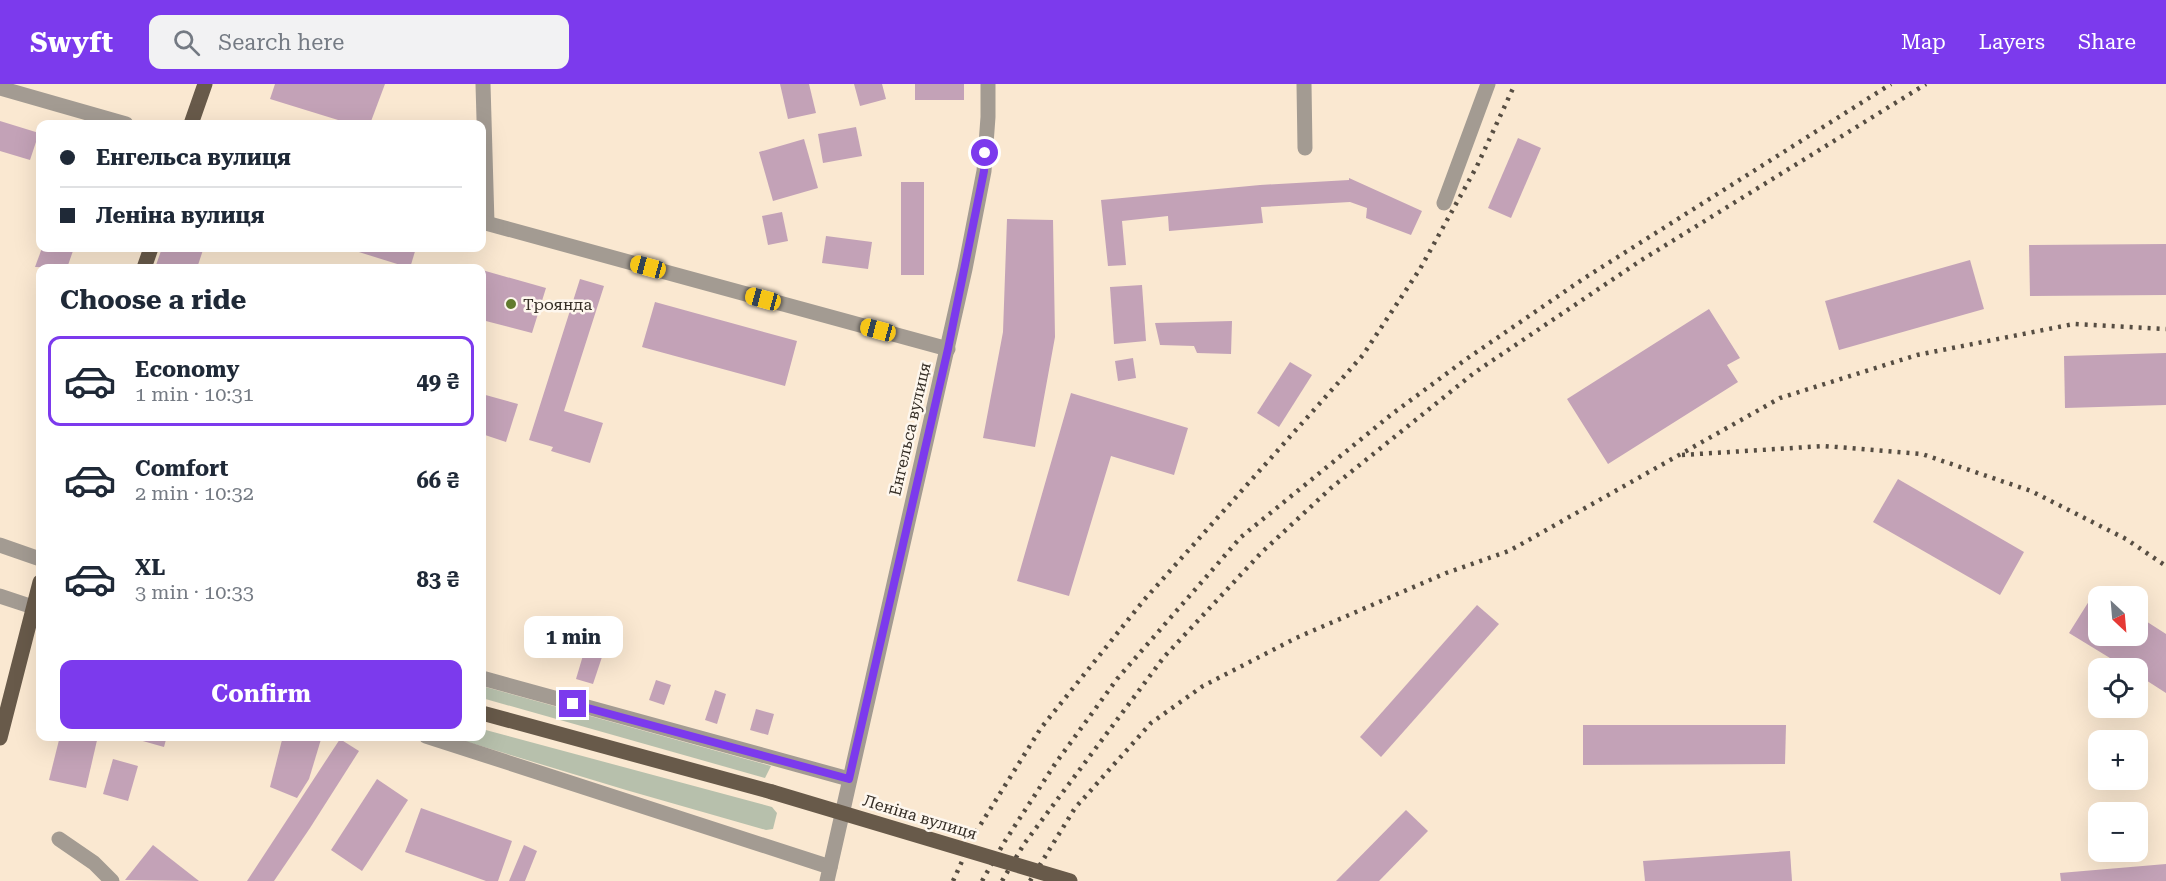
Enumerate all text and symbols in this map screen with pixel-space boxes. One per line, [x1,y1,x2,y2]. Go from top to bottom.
search box [149,15,569,69]
text: Swyft [30,26,113,59]
icon: search [170,26,203,59]
text: Search here [218,30,344,55]
text: Map [1901,30,1946,54]
text: Layers [1979,30,2045,54]
text: Share [2078,30,2136,54]
route start [971,139,998,166]
text: Енгельса вулиця [96,145,291,170]
text: Леніна вулиця [96,203,265,228]
car [628,254,668,280]
text: Choose a ride [60,284,246,316]
car [743,286,783,312]
place label: Троянда [523,295,592,314]
marker: Троянда [504,297,518,311]
car [858,317,898,343]
icon: car [63,354,117,408]
text: Economy [135,357,239,382]
street label: Енгельса вулиця [885,360,935,498]
text: 49 ₴ [416,369,459,394]
text: 1 min · 10:31 [135,382,254,406]
icon: car [63,453,117,507]
text: Comfort [135,456,228,481]
text: 66 ₴ [416,468,459,493]
text: 2 min · 10:32 [135,481,254,505]
icon: car [63,552,117,606]
text: XL [135,555,165,580]
text: 83 ₴ [416,567,459,592]
text: 3 min · 10:33 [135,580,254,604]
north arrow [2088,586,2148,646]
map controls [2088,586,2148,862]
callout: 1 min [524,617,622,659]
text: 1 min [546,625,601,649]
button: locate [2088,658,2148,718]
button: Confirm [60,660,462,729]
route end [559,690,586,717]
button: + [2088,730,2148,790]
street label: Леніна вулиця [861,791,979,843]
button: − [2088,802,2148,862]

